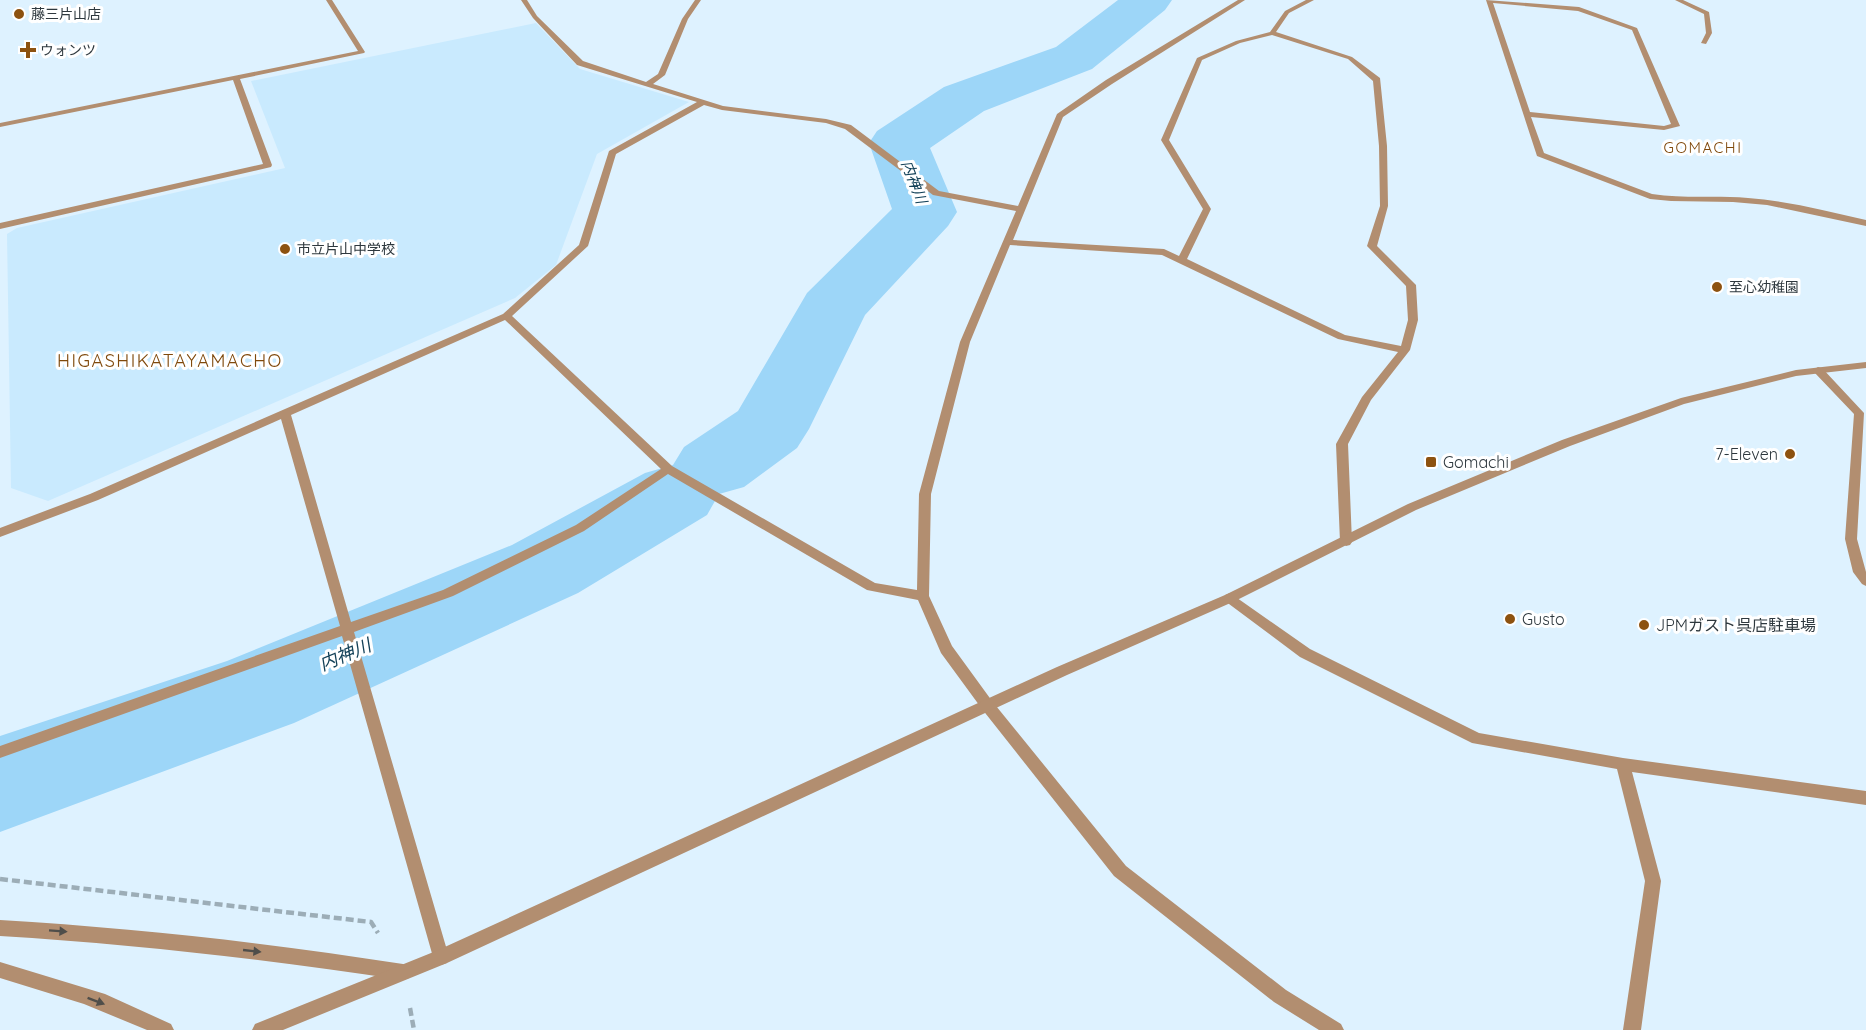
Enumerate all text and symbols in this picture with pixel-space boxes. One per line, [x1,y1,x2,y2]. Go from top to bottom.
place label: 藤三片山店 [31,5,101,23]
marker: 藤三片山店 [12,7,26,21]
place label: ウォンツ [40,41,96,59]
marker: ウォンツ [21,43,35,57]
district label: GOMACHI [1664,138,1742,157]
water label: 内神川 [898,157,932,208]
place label: 市立片山中学校 [297,240,395,258]
marker: 市立片山中学校 [278,242,292,256]
place label: 至心幼稚園 [1729,278,1799,296]
marker: 至心幼稚園 [1710,280,1724,294]
district label: HIGASHIKATAYAMACHO [57,349,283,372]
place label: 7-Eleven [1715,444,1778,464]
marker: 7-Eleven [1783,447,1797,461]
place label: Gomachi [1443,452,1509,472]
marker: Gomachi [1424,455,1438,469]
place label: Gusto [1522,609,1565,629]
marker: Gusto [1503,612,1517,626]
place label: JPMガスト呉店駐車場 [1656,615,1816,635]
marker: JPMガスト呉店駐車場 [1637,618,1651,632]
water label: 内神川 [315,633,376,676]
one-way arrow [49,926,68,935]
one-way arrow [243,946,262,956]
one-way arrow [87,996,105,1006]

